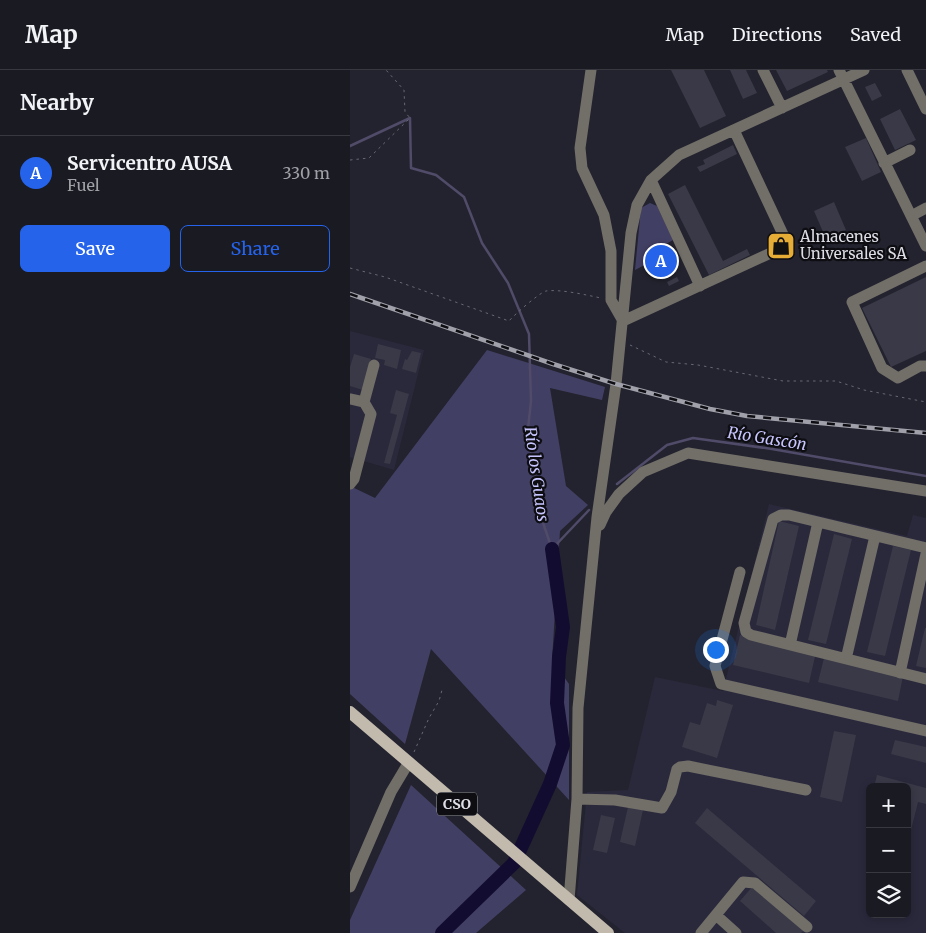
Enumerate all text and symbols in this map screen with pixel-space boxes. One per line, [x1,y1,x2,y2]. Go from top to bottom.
text: Map [25,19,78,50]
text: Map [666,23,704,46]
text: Directions [732,23,822,46]
text: Saved [850,23,901,46]
text: Nearby [20,89,94,116]
text: Servicentro AUSA [67,151,232,175]
text: A [30,163,42,183]
text: 330 m [283,163,330,183]
text: Fuel [67,175,100,195]
button: Save [20,225,170,272]
button: Share [180,225,330,272]
place label: Almacenes Universales SA [799,227,907,263]
shop icon: Almacenes Universales SA [766,231,796,261]
pin: A [645,242,677,280]
water label: Río Gascón [726,422,808,454]
water label: Río los Guaos [520,425,554,523]
your location [703,637,729,663]
map controls [866,783,911,918]
button: + [866,783,911,828]
road number: CSO [437,792,477,816]
button: − [866,828,911,873]
button: layers [866,873,911,918]

